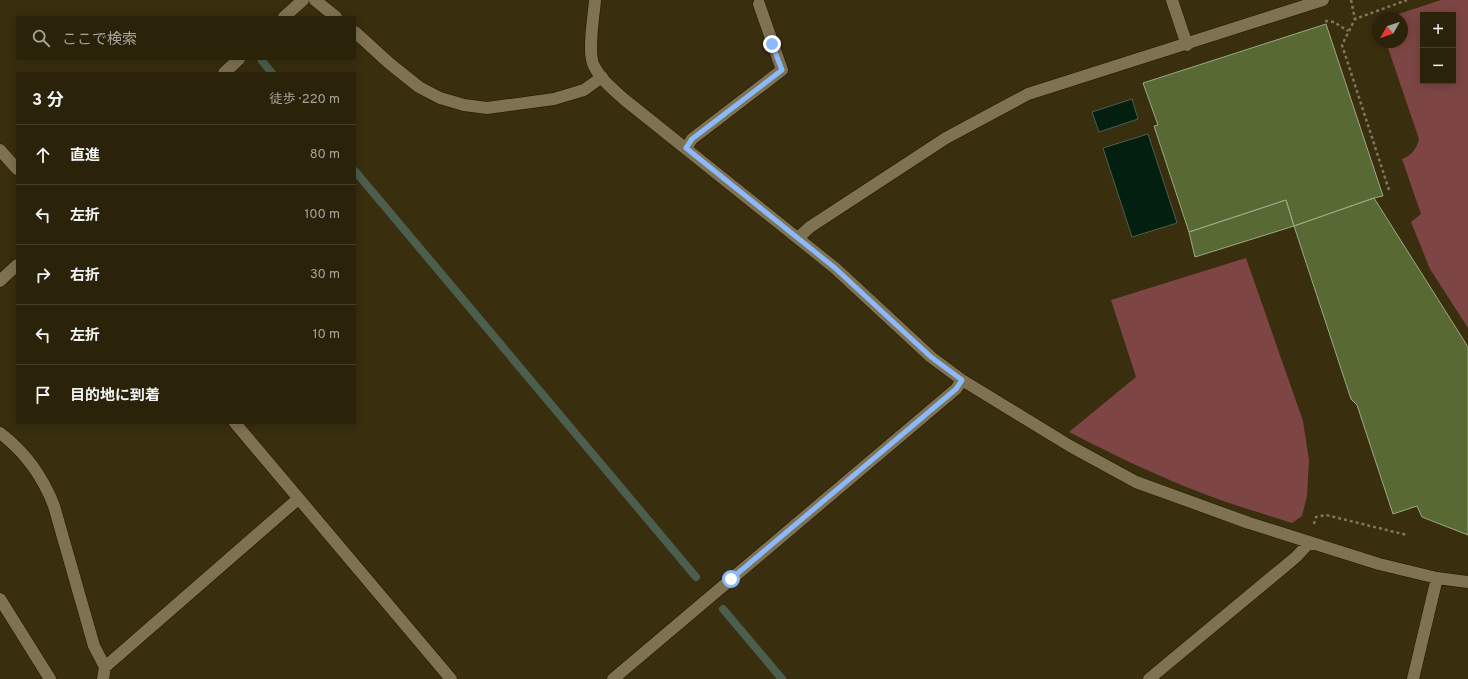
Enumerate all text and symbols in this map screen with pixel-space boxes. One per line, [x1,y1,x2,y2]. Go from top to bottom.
north arrow [1372,12,1408,48]
map controls [1420,12,1456,84]
button: + [1420,12,1456,48]
search box [16,16,356,60]
icon: search [30,27,52,49]
text: ここで検索 [62,31,137,50]
route end [763,35,781,53]
button: − [1420,48,1456,84]
text: 3 分 [32,90,63,112]
text: 徒歩 · 220 m [270,92,340,108]
icon: ahead [32,144,54,166]
text: 直進 [70,147,100,166]
text: 80 m [310,147,340,163]
icon: left [32,204,54,226]
text: 左折 [70,207,100,226]
text: 100 m [304,207,340,223]
icon: right [32,264,54,286]
text: 右折 [70,267,100,286]
text: 30 m [310,267,340,283]
icon: left [32,324,54,346]
text: 左折 [70,327,100,346]
text: 10 m [313,327,340,343]
icon: arrive [32,384,54,406]
text: 目的地に到着 [70,387,160,406]
route start [722,570,740,588]

